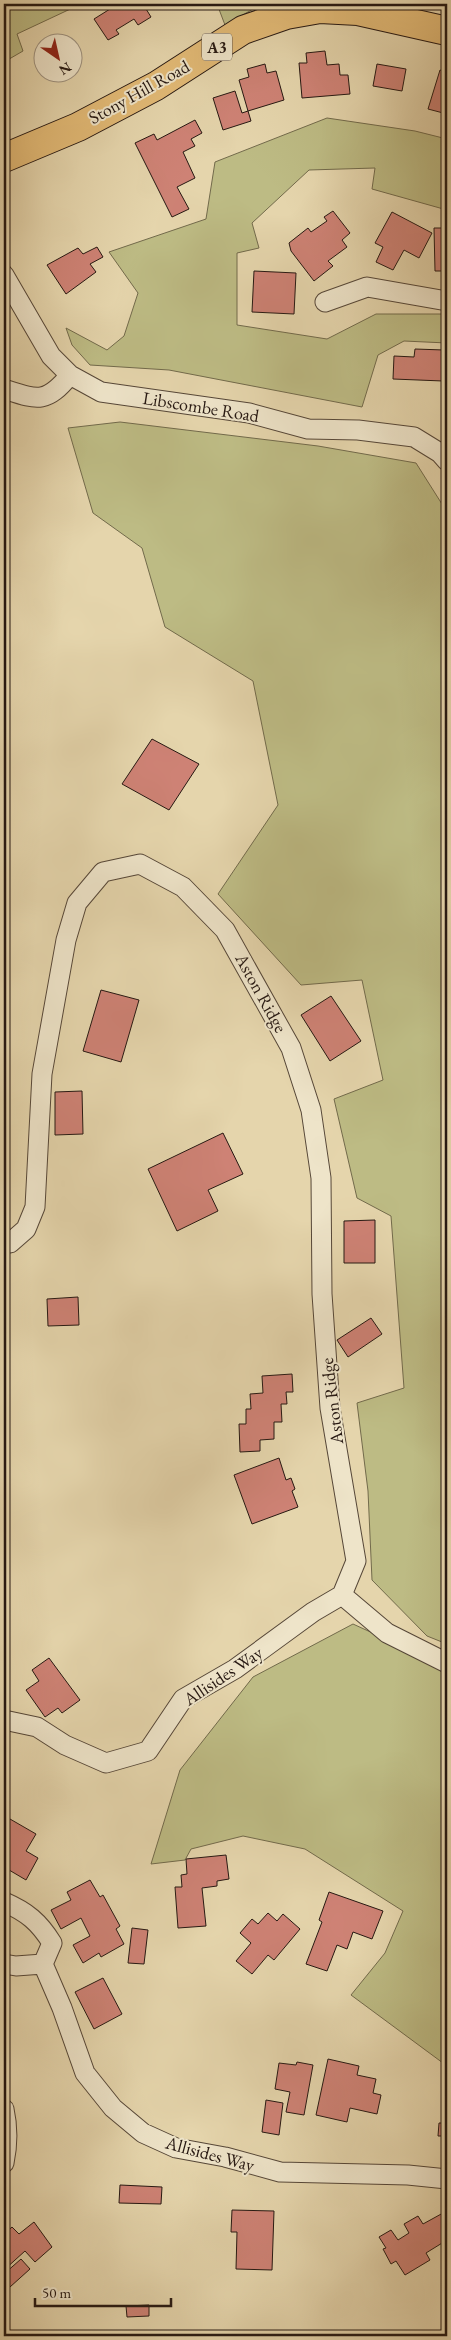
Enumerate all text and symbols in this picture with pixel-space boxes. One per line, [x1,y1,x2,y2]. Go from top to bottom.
north arrow [32,32,82,82]
road number: A3 [202,34,232,61]
street label: Stony Hill Road [84,54,194,129]
text: N [55,58,75,80]
street label: Libscombe Road [141,386,262,427]
street label: Aston Ridge [230,948,293,1036]
street label: Aston Ridge [315,1356,348,1447]
street label: Allisides Way [178,1641,267,1711]
street label: Allisides Way [162,2130,257,2176]
scale bar [35,2275,171,2307]
text: 50 m [42,2283,71,2302]

